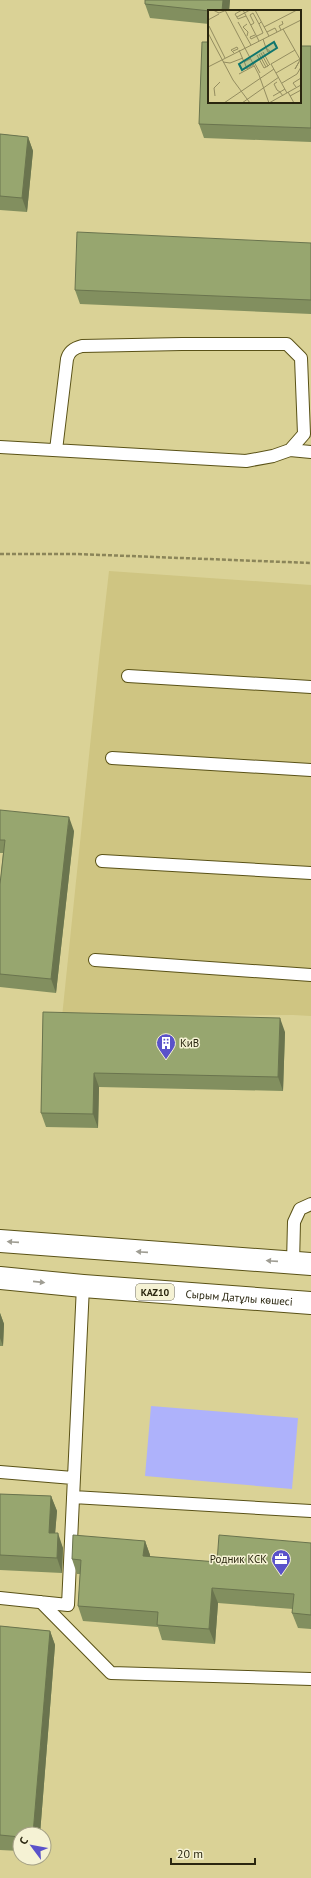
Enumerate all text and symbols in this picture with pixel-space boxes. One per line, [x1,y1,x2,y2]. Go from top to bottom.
inset map [208,10,301,103]
building icon: КиВ [155,1032,177,1060]
place label: КиВ [180,1036,199,1050]
one-way arrow [7,1239,19,1246]
one-way arrow [136,1248,148,1255]
one-way arrow [266,1258,278,1265]
one-way arrow [33,1278,45,1285]
road number: KAZ10 [136,1284,174,1300]
street label: Сырым Датұлы көшесі [185,1287,293,1309]
office icon: Родник КСК [270,1548,292,1576]
place label: Родник КСК [210,1552,267,1566]
north arrow [12,1826,52,1866]
text: С [16,1834,31,1847]
scale bar [171,1840,255,1866]
text: 20 m [177,1846,203,1861]

